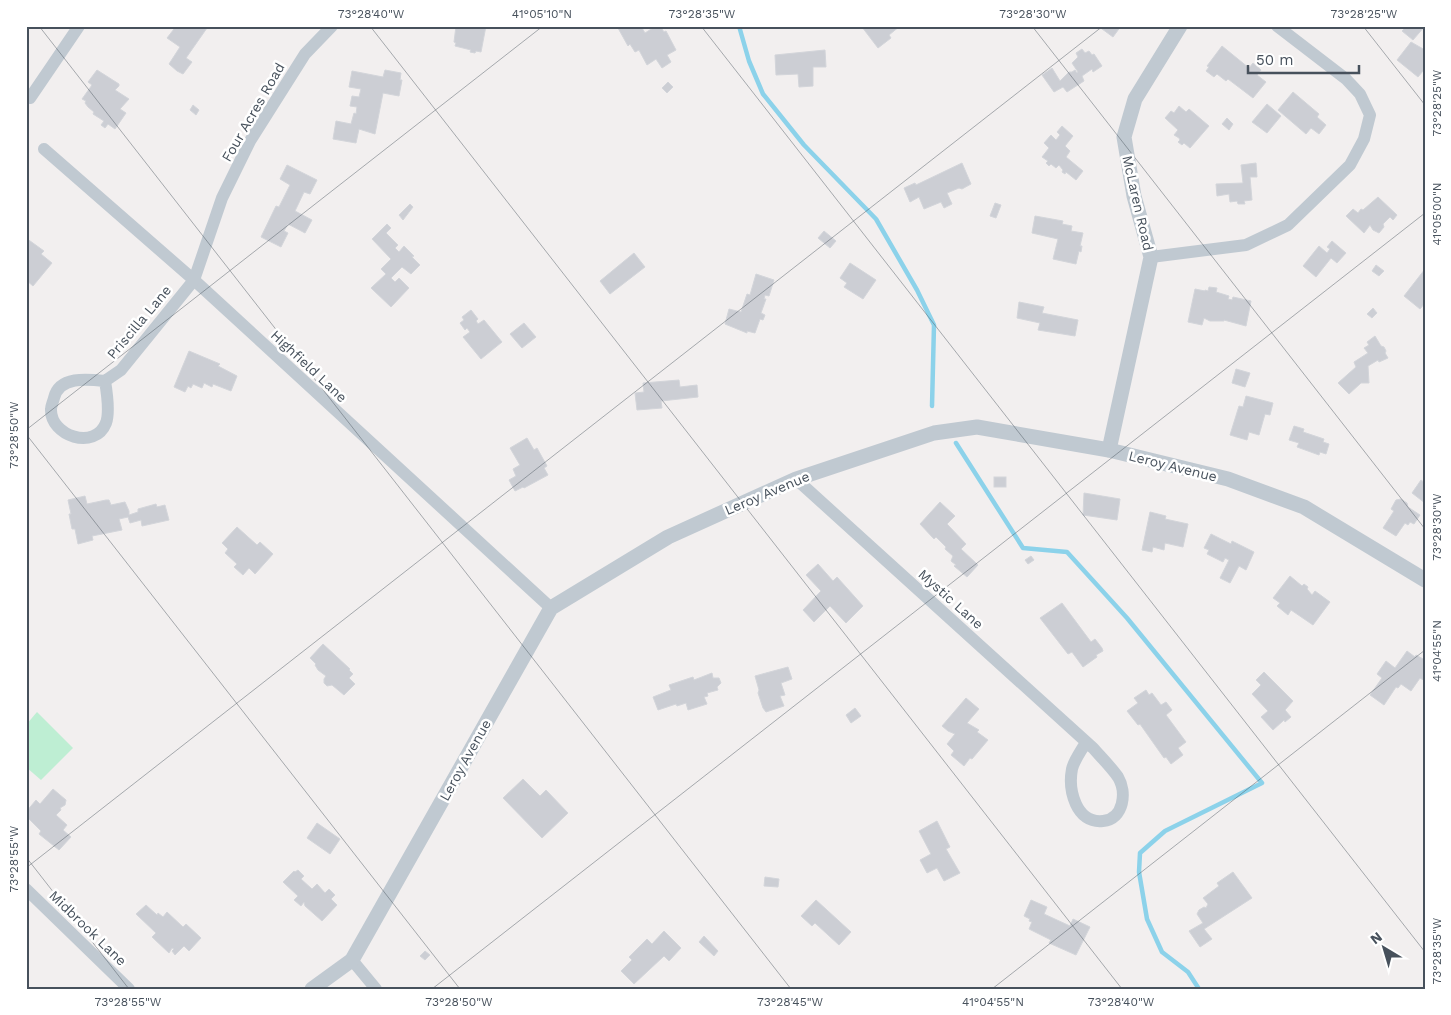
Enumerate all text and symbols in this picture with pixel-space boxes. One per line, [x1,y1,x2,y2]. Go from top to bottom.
text: 73°28'40"W [338,7,405,21]
text: 41°05'10"N [512,7,572,21]
text: 73°28'35"W [669,7,736,21]
text: 73°28'30"W [999,7,1067,21]
text: 73°28'25"W [1331,7,1398,21]
scale bar [1248,42,1360,74]
text: 50 m [1256,51,1293,69]
street label: Four Acres Road [218,60,288,164]
text: 73°28'25"W [1430,69,1444,136]
street label: McLaren Road [1119,154,1157,252]
text: 41°05'00"N [1430,182,1444,246]
street label: Priscilla Lane [104,282,174,362]
street label: Highfield Lane [268,327,350,405]
text: 73°28'50"W [7,401,21,469]
street label: Leroy Avenue [1127,447,1219,485]
street label: Leroy Avenue [722,468,812,518]
text: 73°28'30"W [1430,493,1444,561]
street label: Mystic Lane [915,566,987,632]
text: 41°04'55"N [1430,620,1444,682]
street label: Leroy Avenue [436,717,494,803]
text: 73°28'55"W [7,825,21,892]
street label: Midbrook Lane [46,887,130,969]
text: 73°28'35"W [1430,917,1444,984]
north arrow [1358,922,1408,972]
text: N [1367,928,1385,947]
text: 73°28'55"W [95,995,162,1009]
text: 73°28'50"W [425,995,493,1009]
text: 73°28'45"W [757,995,823,1009]
text: 41°04'55"N [962,995,1024,1009]
text: 73°28'40"W [1088,995,1155,1009]

